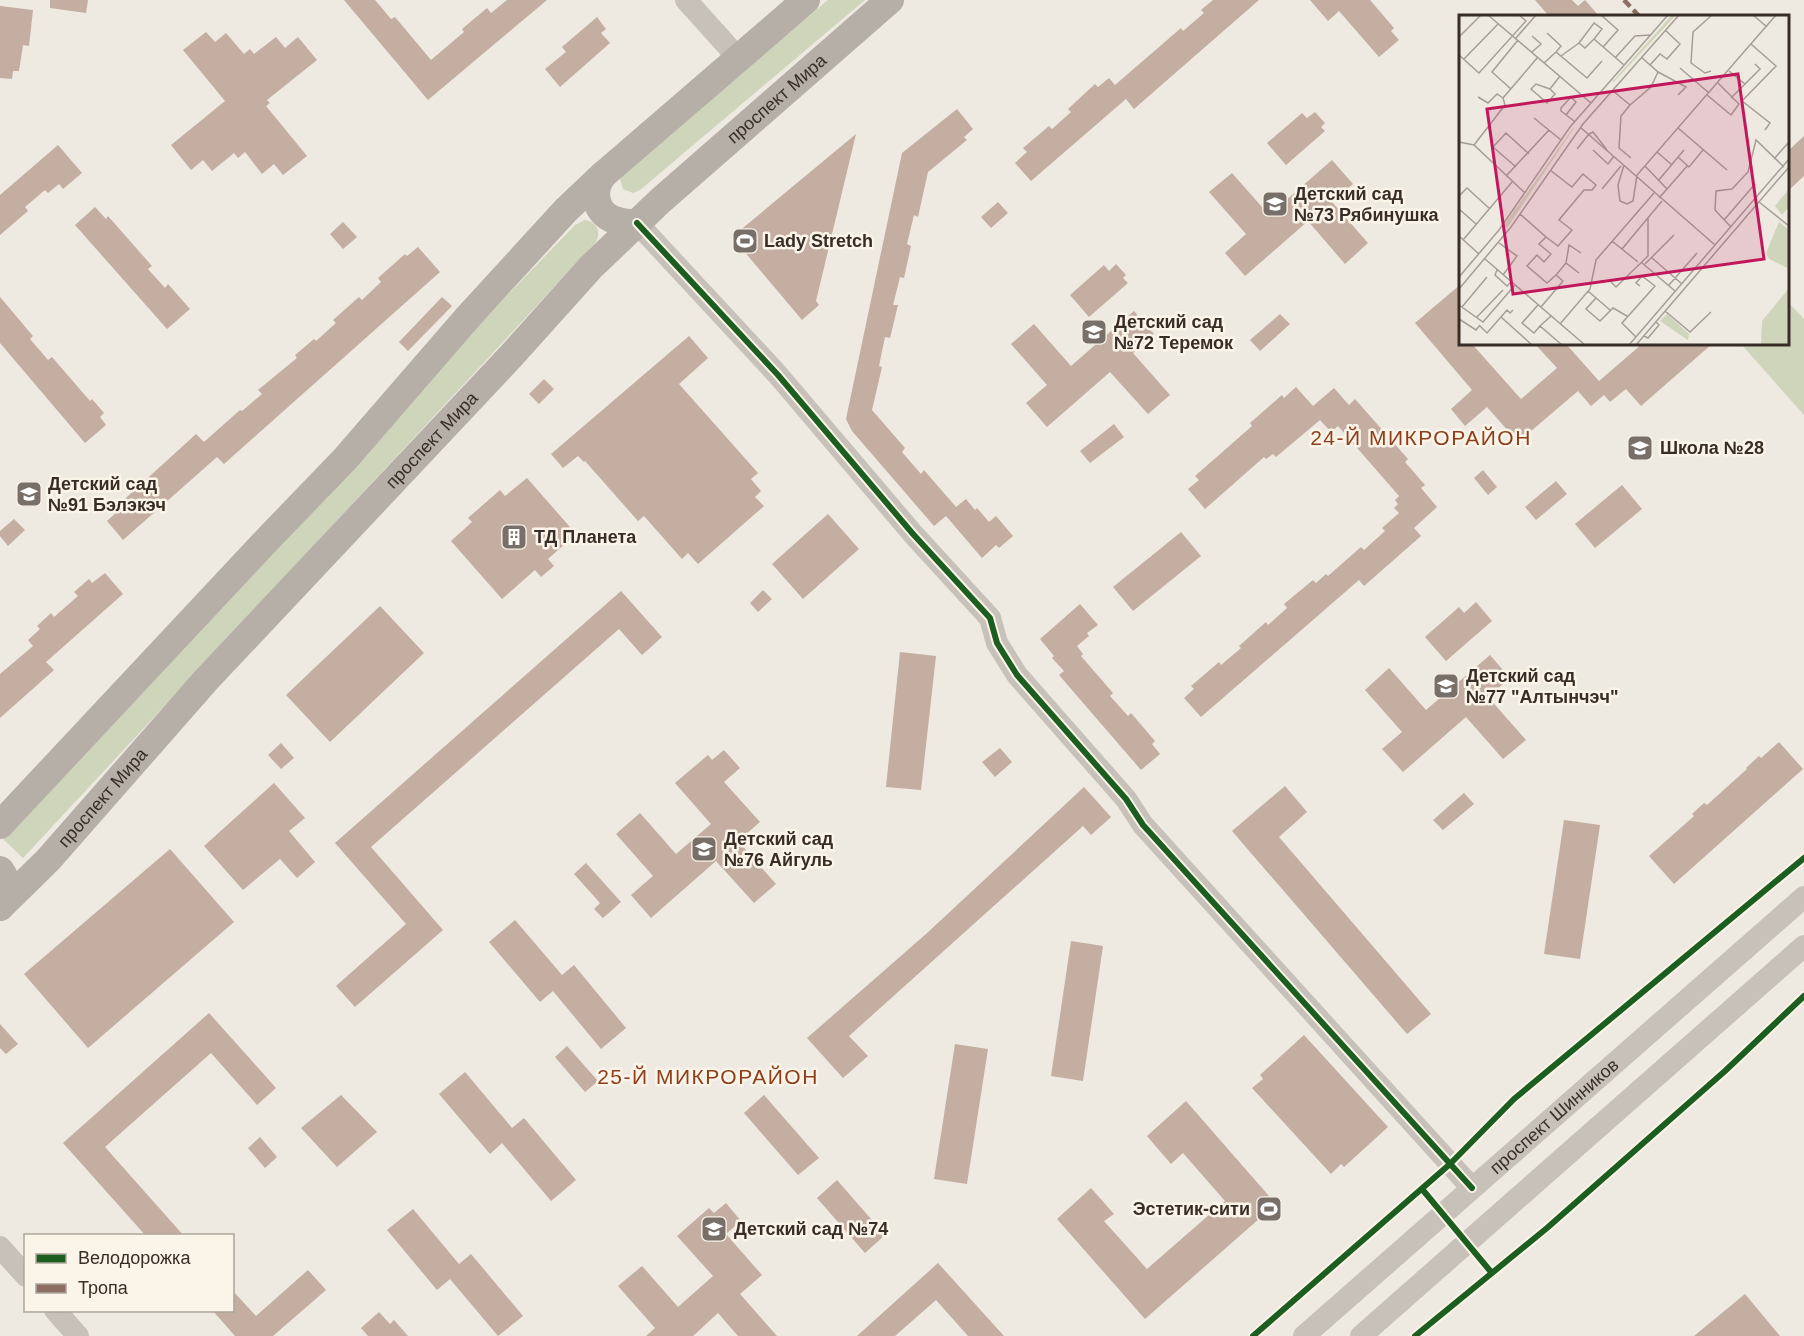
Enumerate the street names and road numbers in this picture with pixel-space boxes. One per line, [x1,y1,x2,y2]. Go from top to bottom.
street label: проспект Мира [723,50,831,148]
street label: проспект Мира [382,387,483,493]
street label: проспект Мира [54,743,152,851]
street label: проспект Шинников [1486,1055,1622,1178]

